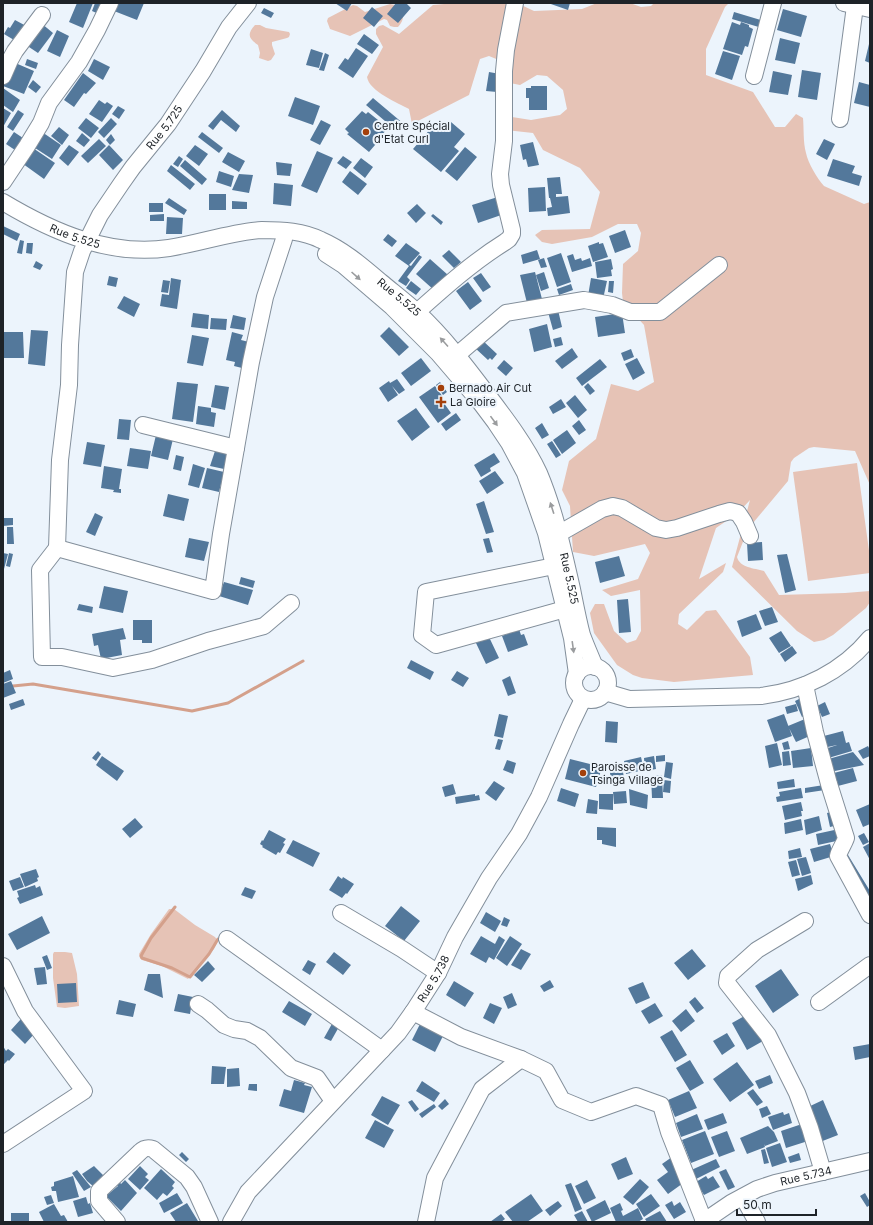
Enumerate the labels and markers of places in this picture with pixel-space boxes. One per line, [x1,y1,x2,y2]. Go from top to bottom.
place label: Centre Spécial d'Etat Curl [374,119,450,146]
marker: Centre Spécial d'Etat Curl [361,127,371,137]
place label: Bernado Air Cut [449,381,532,395]
marker: Bernado Air Cut [436,383,446,393]
place label: La Gloire [450,395,496,409]
marker: La Gloire [435,396,447,408]
place label: Paroisse de Tsinga Village [591,760,663,787]
marker: Paroisse de Tsinga Village [578,768,588,778]

